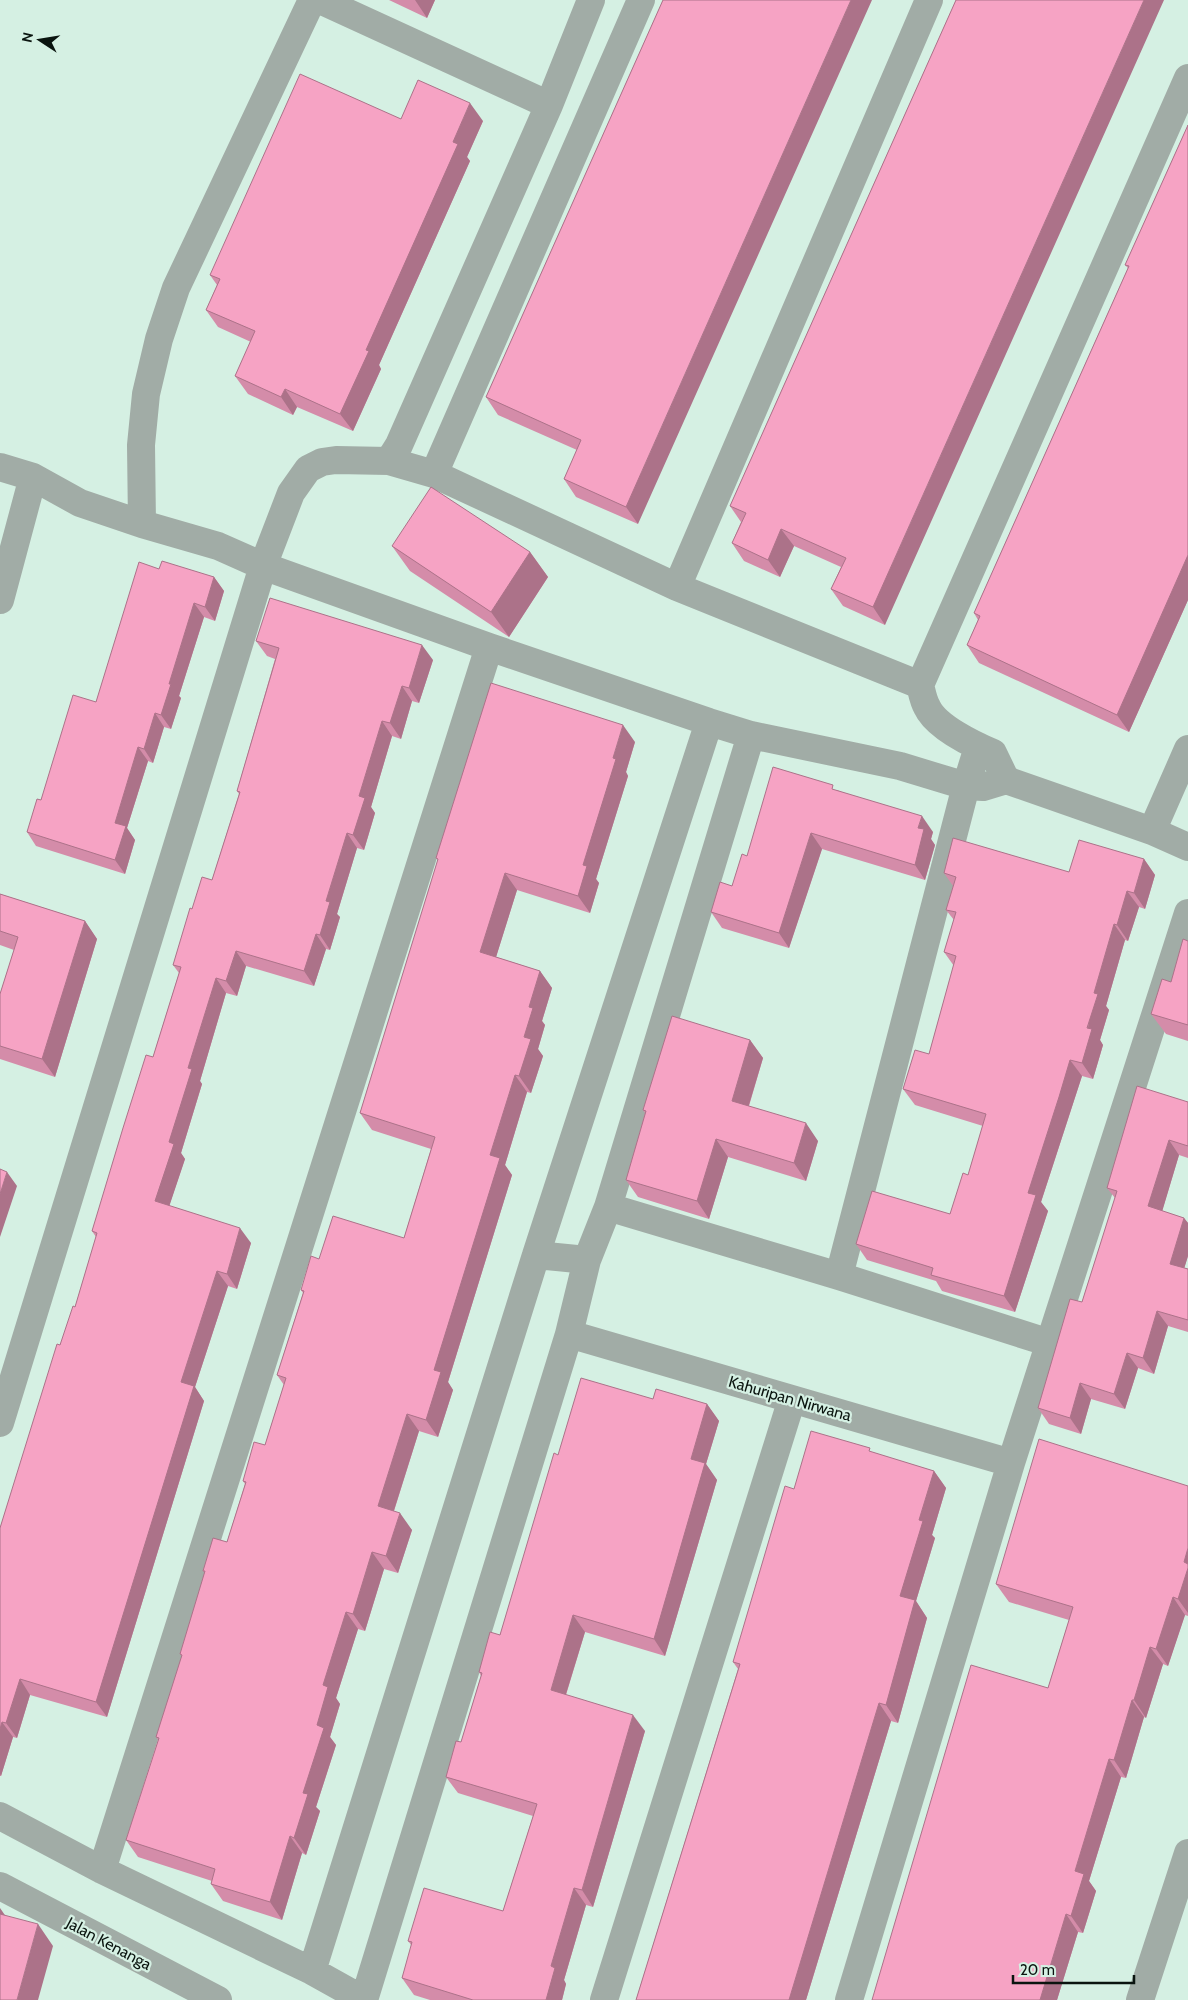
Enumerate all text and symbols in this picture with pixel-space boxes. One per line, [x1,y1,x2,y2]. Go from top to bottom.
north arrow [15,15,65,65]
text: N [17,31,37,44]
street label: Kahuripan Nirwana [726,1372,854,1425]
street label: Jalan Kenanga [62,1913,155,1974]
scale bar [1013,1952,1134,1984]
text: 20 m [1020,1961,1055,1979]

